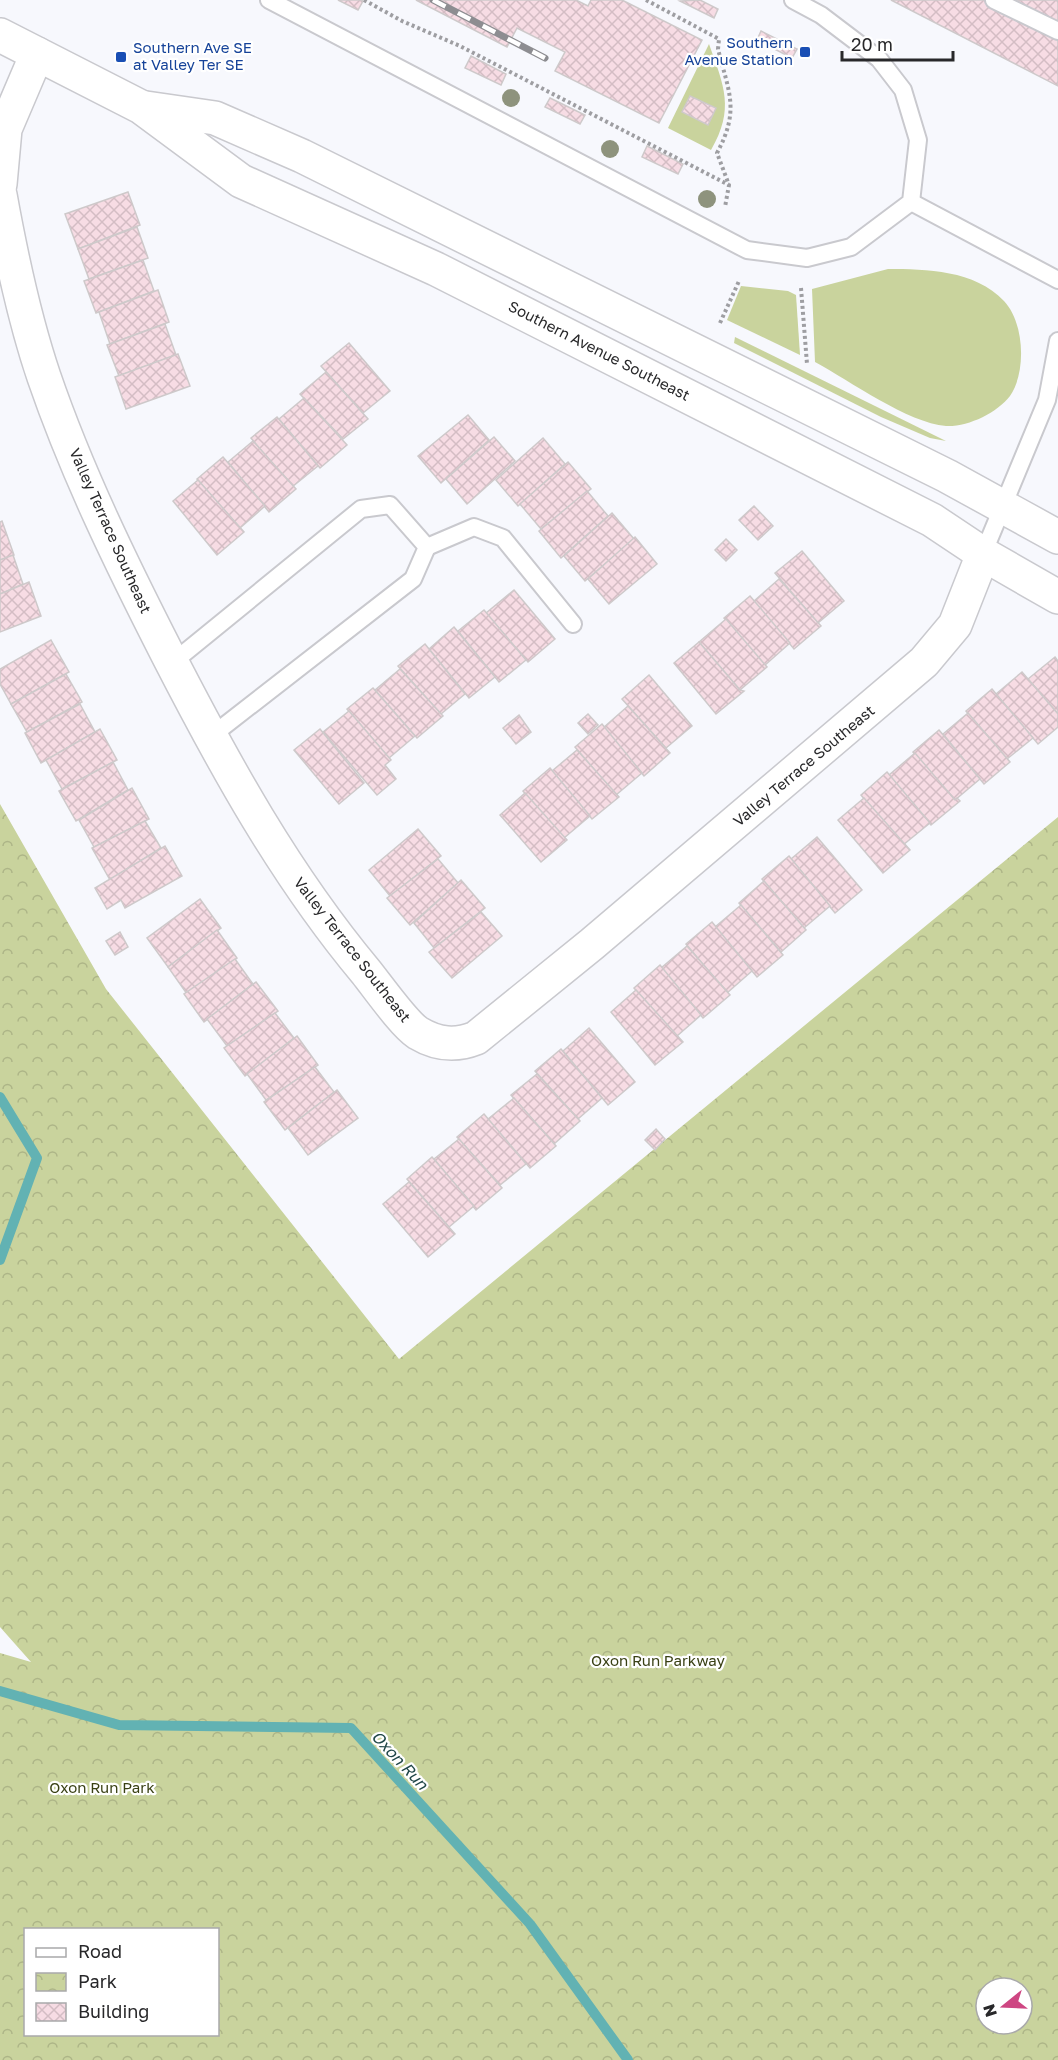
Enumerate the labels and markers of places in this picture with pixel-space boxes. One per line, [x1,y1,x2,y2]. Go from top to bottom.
place label: Southern Avenue Station [684,33,793,68]
place label: Southern Ave SE at Valley Ter SE [133,38,252,73]
marker: Southern Avenue Station [798,45,812,59]
marker: Southern Ave SE at Valley Ter SE [114,50,128,64]

